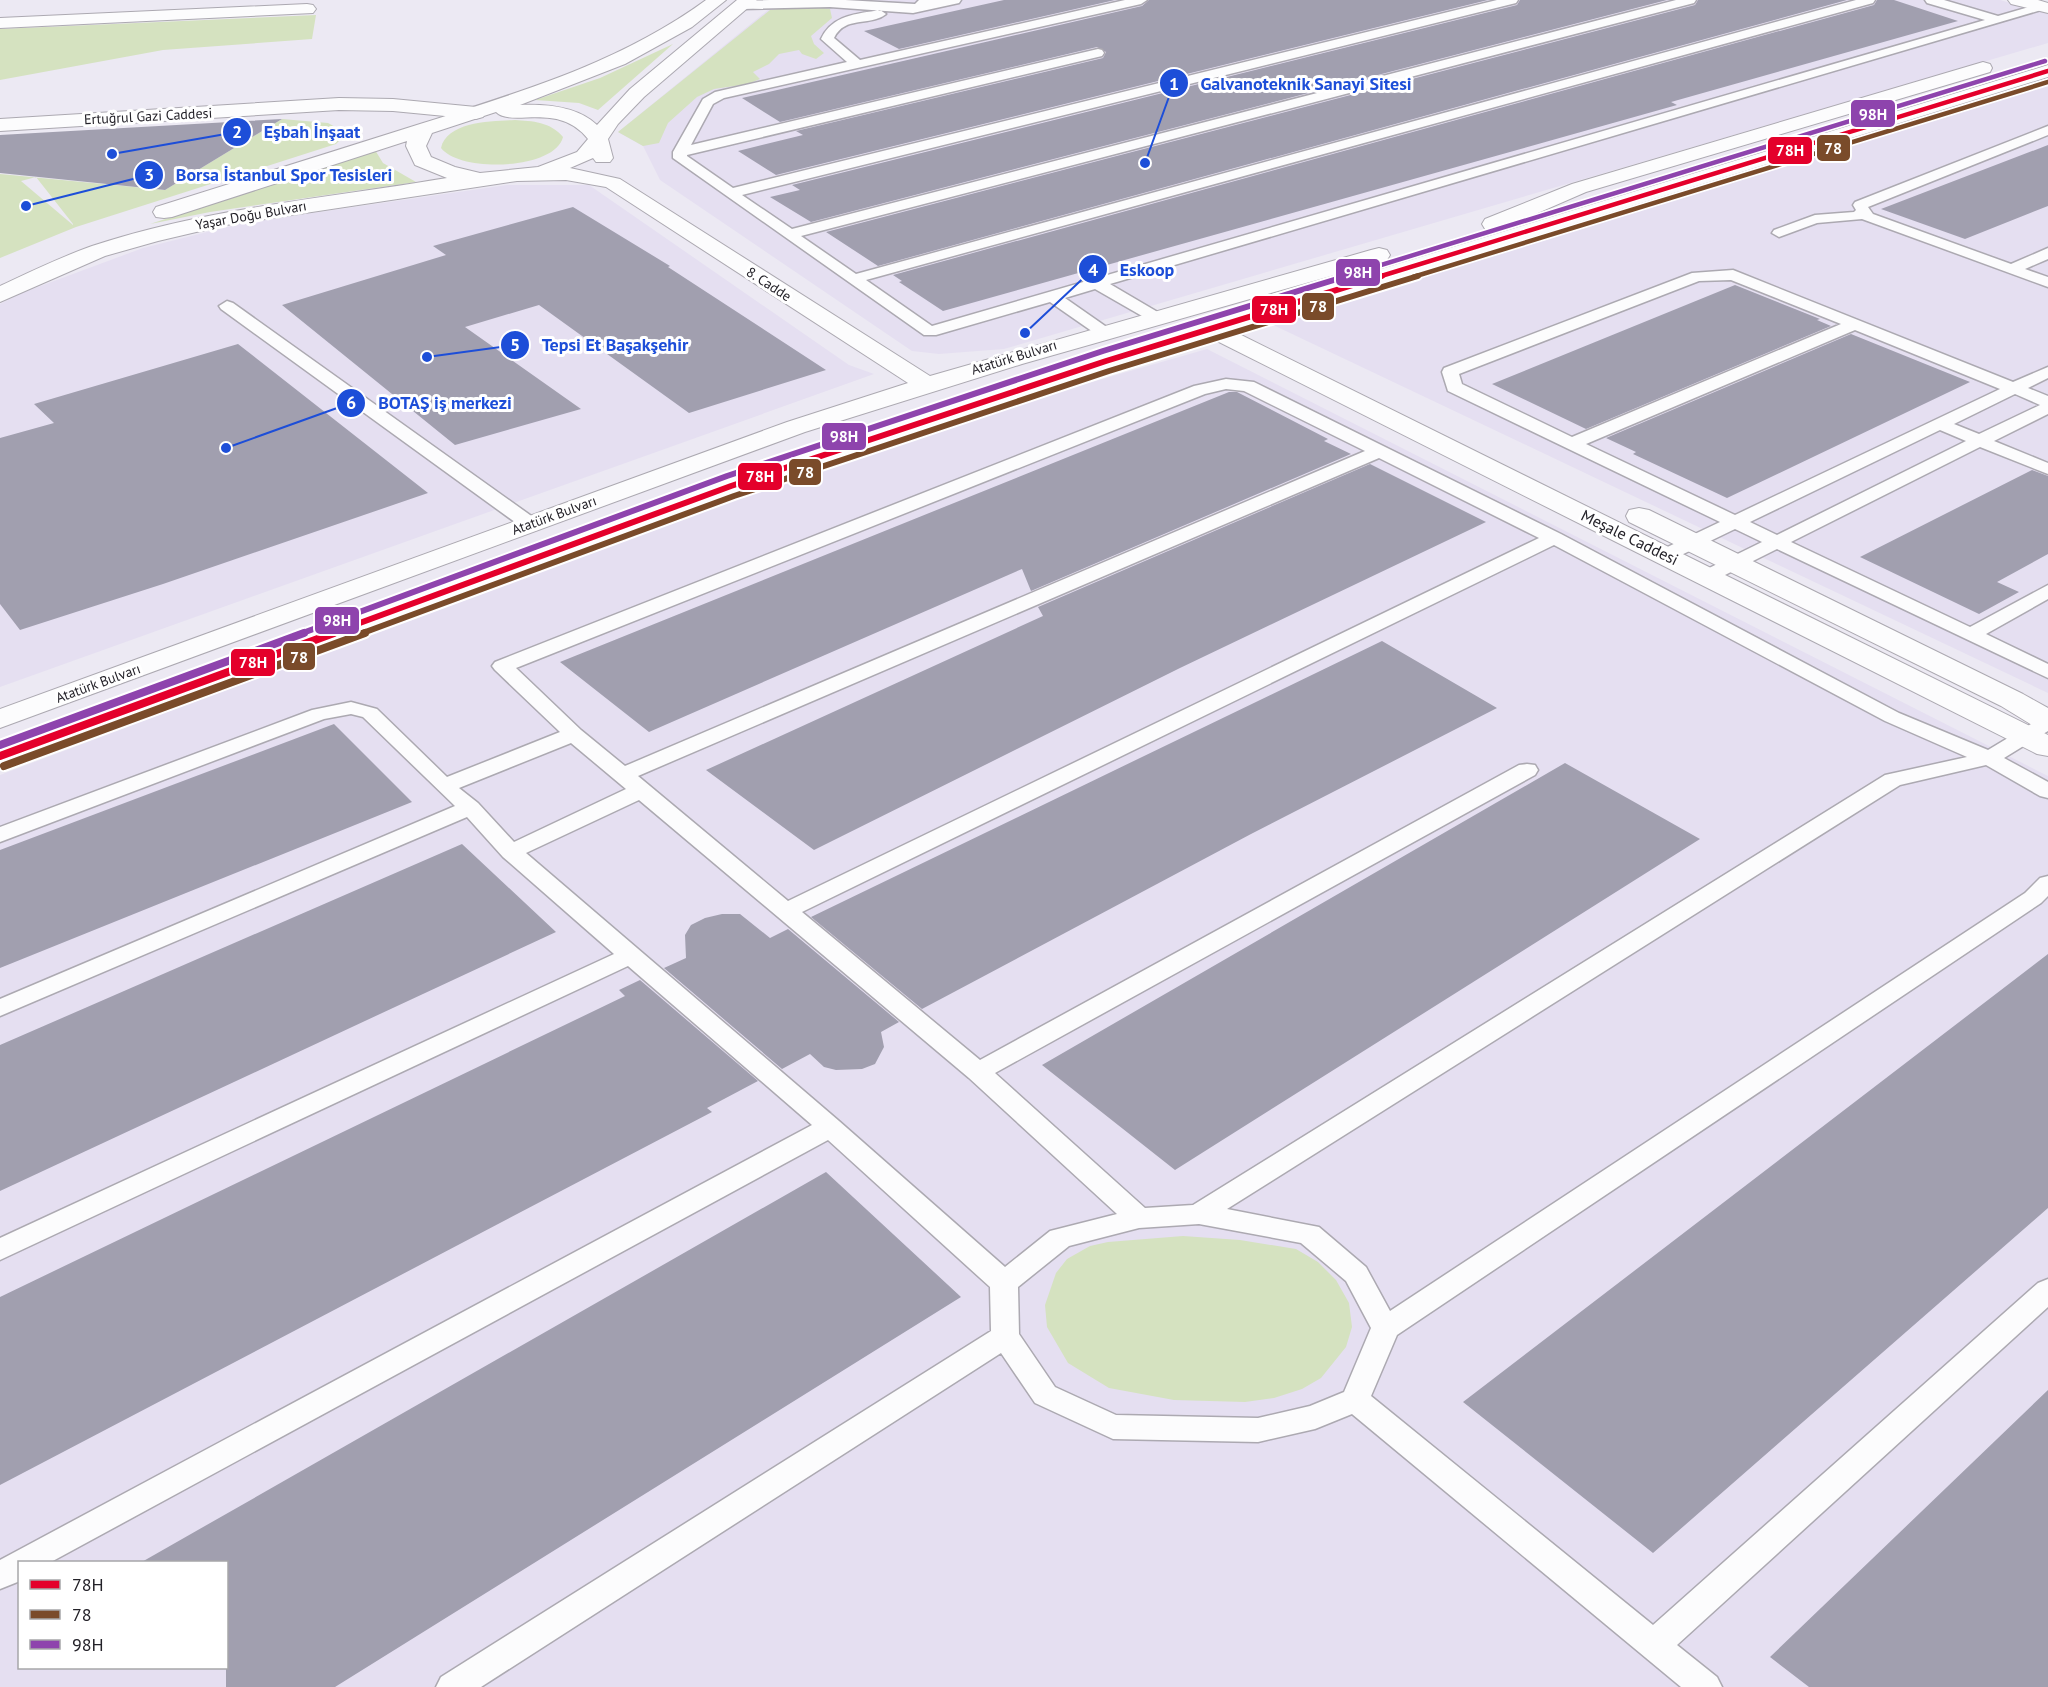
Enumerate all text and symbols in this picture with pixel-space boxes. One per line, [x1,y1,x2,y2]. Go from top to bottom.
callout: Galvanoteknik Sanayi Sitesi [1159,65,1424,101]
text: 1 [1169,72,1179,95]
text: Galvanoteknik Sanayi Sitesi [1200,72,1412,95]
line badge: 98H [1850,99,1896,128]
street label: Ertuğrul Gazi Caddesi [83,104,213,128]
text: 98H [1859,104,1887,124]
callout: Eşbah İnşaat [222,114,372,150]
text: 2 [232,120,242,143]
text: Eşbah İnşaat [264,120,361,143]
line badge: 78 [1816,134,1851,162]
line badge: 78H [1767,136,1813,165]
text: 78 [1824,138,1842,158]
text: 78H [1776,140,1804,160]
callout: Borsa İstanbul Spor Tesisleri [134,157,405,193]
text: 3 [144,163,154,186]
text: Borsa İstanbul Spor Tesisleri [176,163,392,186]
street label: Yaşar Doğu Bulvarı [194,196,308,234]
callout: Eskoop [1078,251,1186,287]
text: 4 [1088,258,1098,281]
text: Eskoop [1120,258,1175,281]
line badge: 98H [1335,258,1381,287]
text: 98H [1344,262,1372,282]
street label: 8. Cadde [743,263,795,305]
line badge: 78 [1301,292,1335,321]
line badge: 78H [1251,295,1297,324]
text: 78 [1309,296,1327,316]
text: 78H [1260,299,1288,319]
callout: Tepsi Et Başakşehir [500,327,700,363]
text: 5 [510,333,520,356]
text: Tepsi Et Başakşehir [542,333,689,356]
street label: Atatürk Bulvarı [969,335,1059,379]
callout: BOTAŞ iş merkezi [336,385,523,421]
text: 6 [346,391,356,414]
text: BOTAŞ iş merkezi [378,391,512,414]
line badge: 98H [821,422,867,451]
text: 98H [830,426,858,446]
line badge: 78 [788,458,822,486]
line badge: 78H [737,462,783,491]
text: 78 [796,462,814,482]
text: 78H [746,466,774,486]
street label: Atatürk Bulvarı [509,491,599,539]
street label: Meşale Caddesi [1578,505,1682,569]
line badge: 98H [314,606,360,635]
text: 98H [323,610,351,630]
line badge: 78 [282,642,316,671]
text: 78 [290,647,308,667]
line badge: 78H [230,648,276,677]
text: 78H [239,652,267,672]
street label: Atatürk Bulvarı [53,659,143,707]
legend [18,1561,228,1669]
text: 78H [72,1573,104,1596]
text: 78 [72,1603,92,1626]
text: 98H [72,1633,104,1656]

